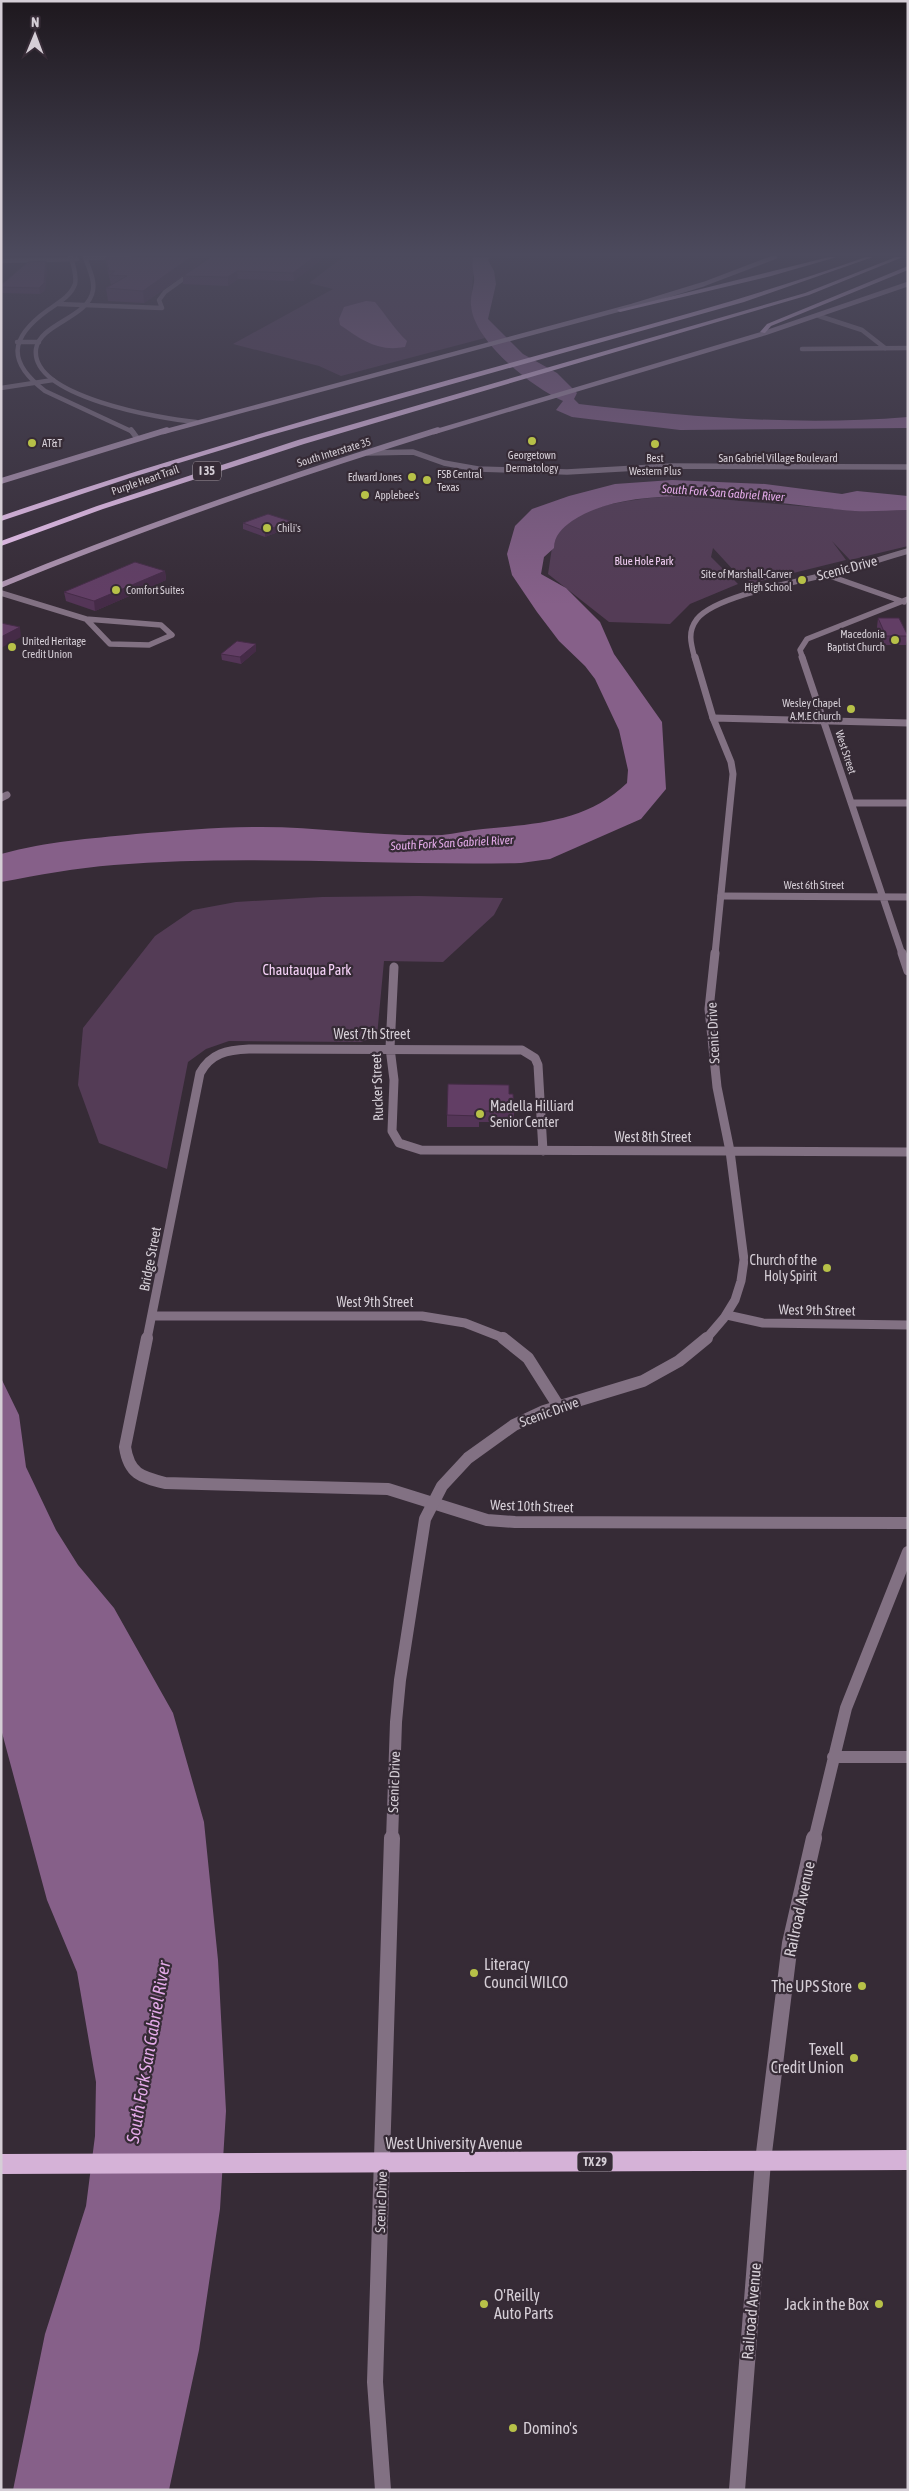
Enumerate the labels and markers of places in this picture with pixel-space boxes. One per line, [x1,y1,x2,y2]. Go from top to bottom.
marker: Georgetown Dermatology [526,435,538,447]
marker: AT&T [26,437,38,449]
place label: AT&T [42,437,62,449]
marker: Best Western Plus [649,438,661,450]
place label: Georgetown Dermatology [506,449,559,474]
place label: Best Western Plus [629,452,681,477]
place label: FSB Central Texas [437,468,482,493]
place label: Edward Jones [348,471,402,483]
marker: Edward Jones [406,471,418,483]
marker: FSB Central Texas [421,474,433,486]
marker: Applebee's [359,489,371,501]
place label: Applebee's [375,489,419,501]
marker: Chili's [261,522,273,534]
place label: Chili's [277,522,301,534]
place label: Site of Marshall-Carver High School [701,568,793,593]
marker: Site of Marshall-Carver High School [796,574,808,586]
marker: Comfort Suites [110,584,122,596]
place label: Comfort Suites [126,584,185,596]
place label: Macedonia Baptist Church [827,628,885,653]
marker: Macedonia Baptist Church [889,634,901,646]
place label: United Heritage Credit Union [22,635,86,660]
marker: United Heritage Credit Union [6,641,18,653]
place label: Wesley Chapel A.M.E Church [782,697,841,722]
marker: Wesley Chapel A.M.E Church [845,703,857,715]
place label: Madella Hilliard Senior Center [490,1098,574,1130]
marker: Madella Hilliard Senior Center [474,1108,486,1120]
place label: Church of the Holy Spirit [750,1252,817,1284]
marker: Church of the Holy Spirit [821,1262,833,1274]
place label: Literacy Council WILCO [484,1955,568,1991]
marker: Literacy Council WILCO [468,1967,480,1979]
place label: The UPS Store [771,1977,852,1995]
marker: The UPS Store [856,1980,868,1992]
place label: Texell Credit Union [771,2040,845,2076]
marker: Texell Credit Union [848,2052,860,2064]
place label: O'Reilly Auto Parts [494,2286,554,2322]
place label: Jack in the Box [784,2295,870,2313]
marker: O'Reilly Auto Parts [478,2298,490,2310]
marker: Jack in the Box [873,2298,885,2310]
place label: Domino's [523,2419,578,2437]
marker: Domino's [507,2422,519,2434]

